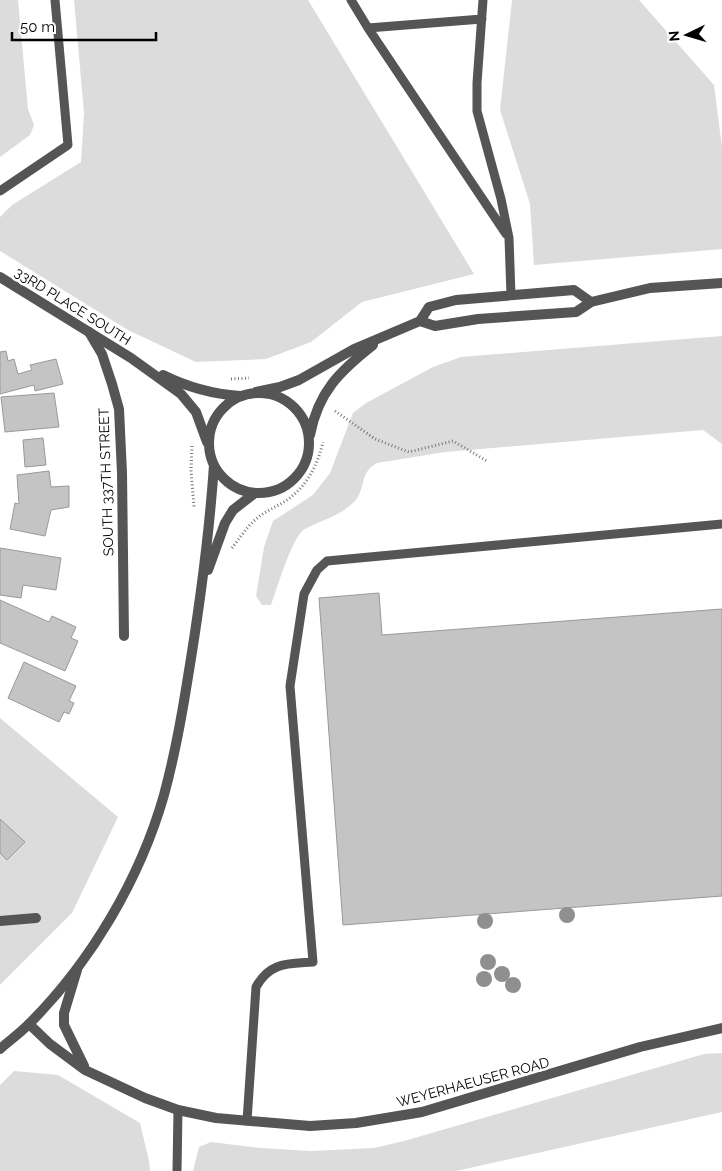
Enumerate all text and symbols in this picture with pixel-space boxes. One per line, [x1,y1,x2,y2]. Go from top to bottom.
scale bar [12,10,156,42]
north arrow [662,10,712,60]
text: 50 m [20,18,55,36]
text: N [666,30,682,42]
street label: 33RD PLACE SOUTH [12,264,134,348]
street label: SOUTH 337TH STREET [95,407,117,556]
street label: WEYERHAEUSER ROAD [395,1054,551,1110]

